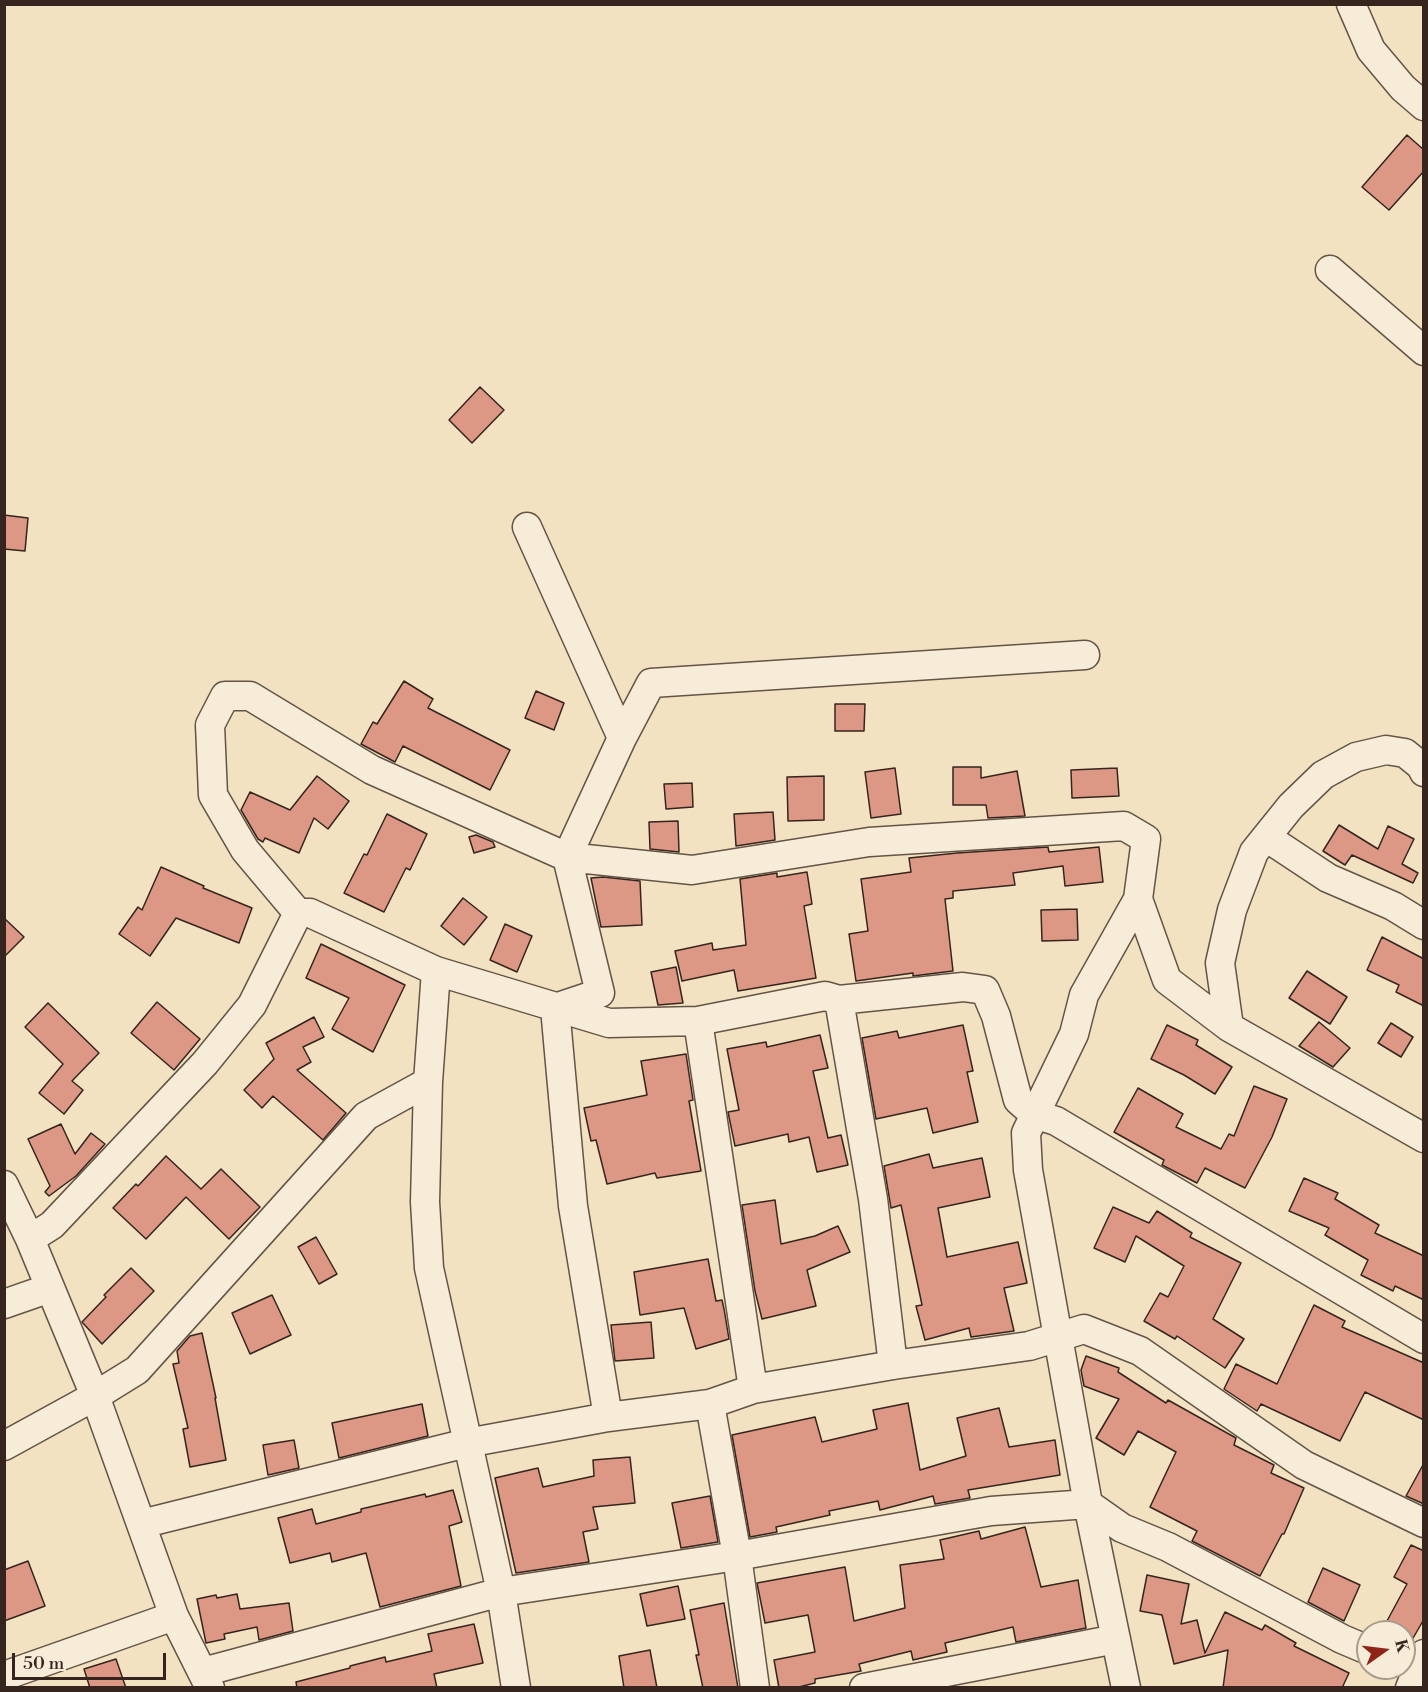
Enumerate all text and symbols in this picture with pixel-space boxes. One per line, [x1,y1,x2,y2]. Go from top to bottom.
north arrow [1356,1620,1416,1680]
text: K [1390,1637,1413,1655]
scale bar [15,1641,170,1679]
text: 50 m [23,1652,64,1675]

